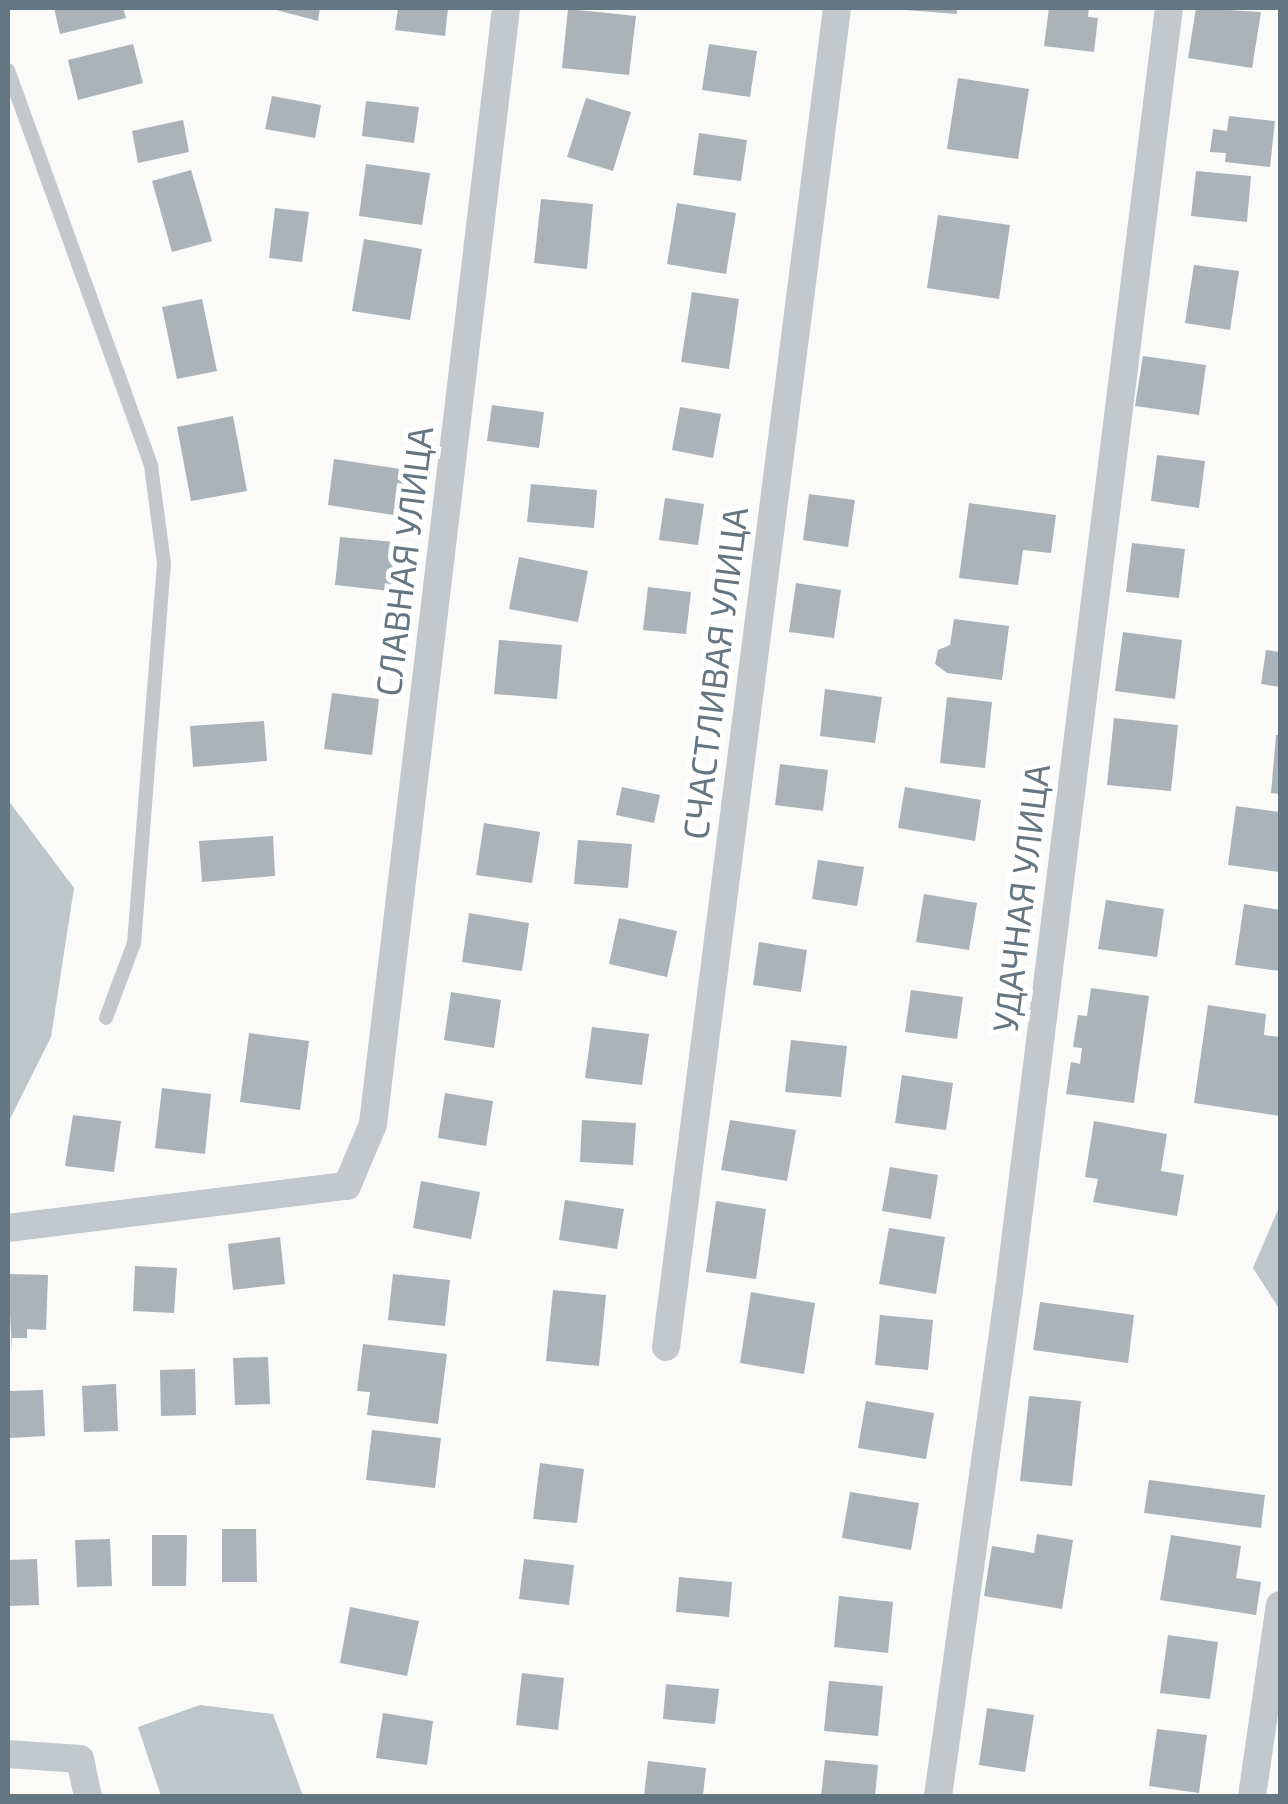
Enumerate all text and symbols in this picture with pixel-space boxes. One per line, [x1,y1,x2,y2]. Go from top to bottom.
street label: СЛАВНАЯ УЛИЦА [366,424,440,698]
street label: СЧАСТЛИВАЯ УЛИЦА [673,504,755,842]
street label: УДАЧНАЯ УЛИЦА [983,761,1057,1035]

